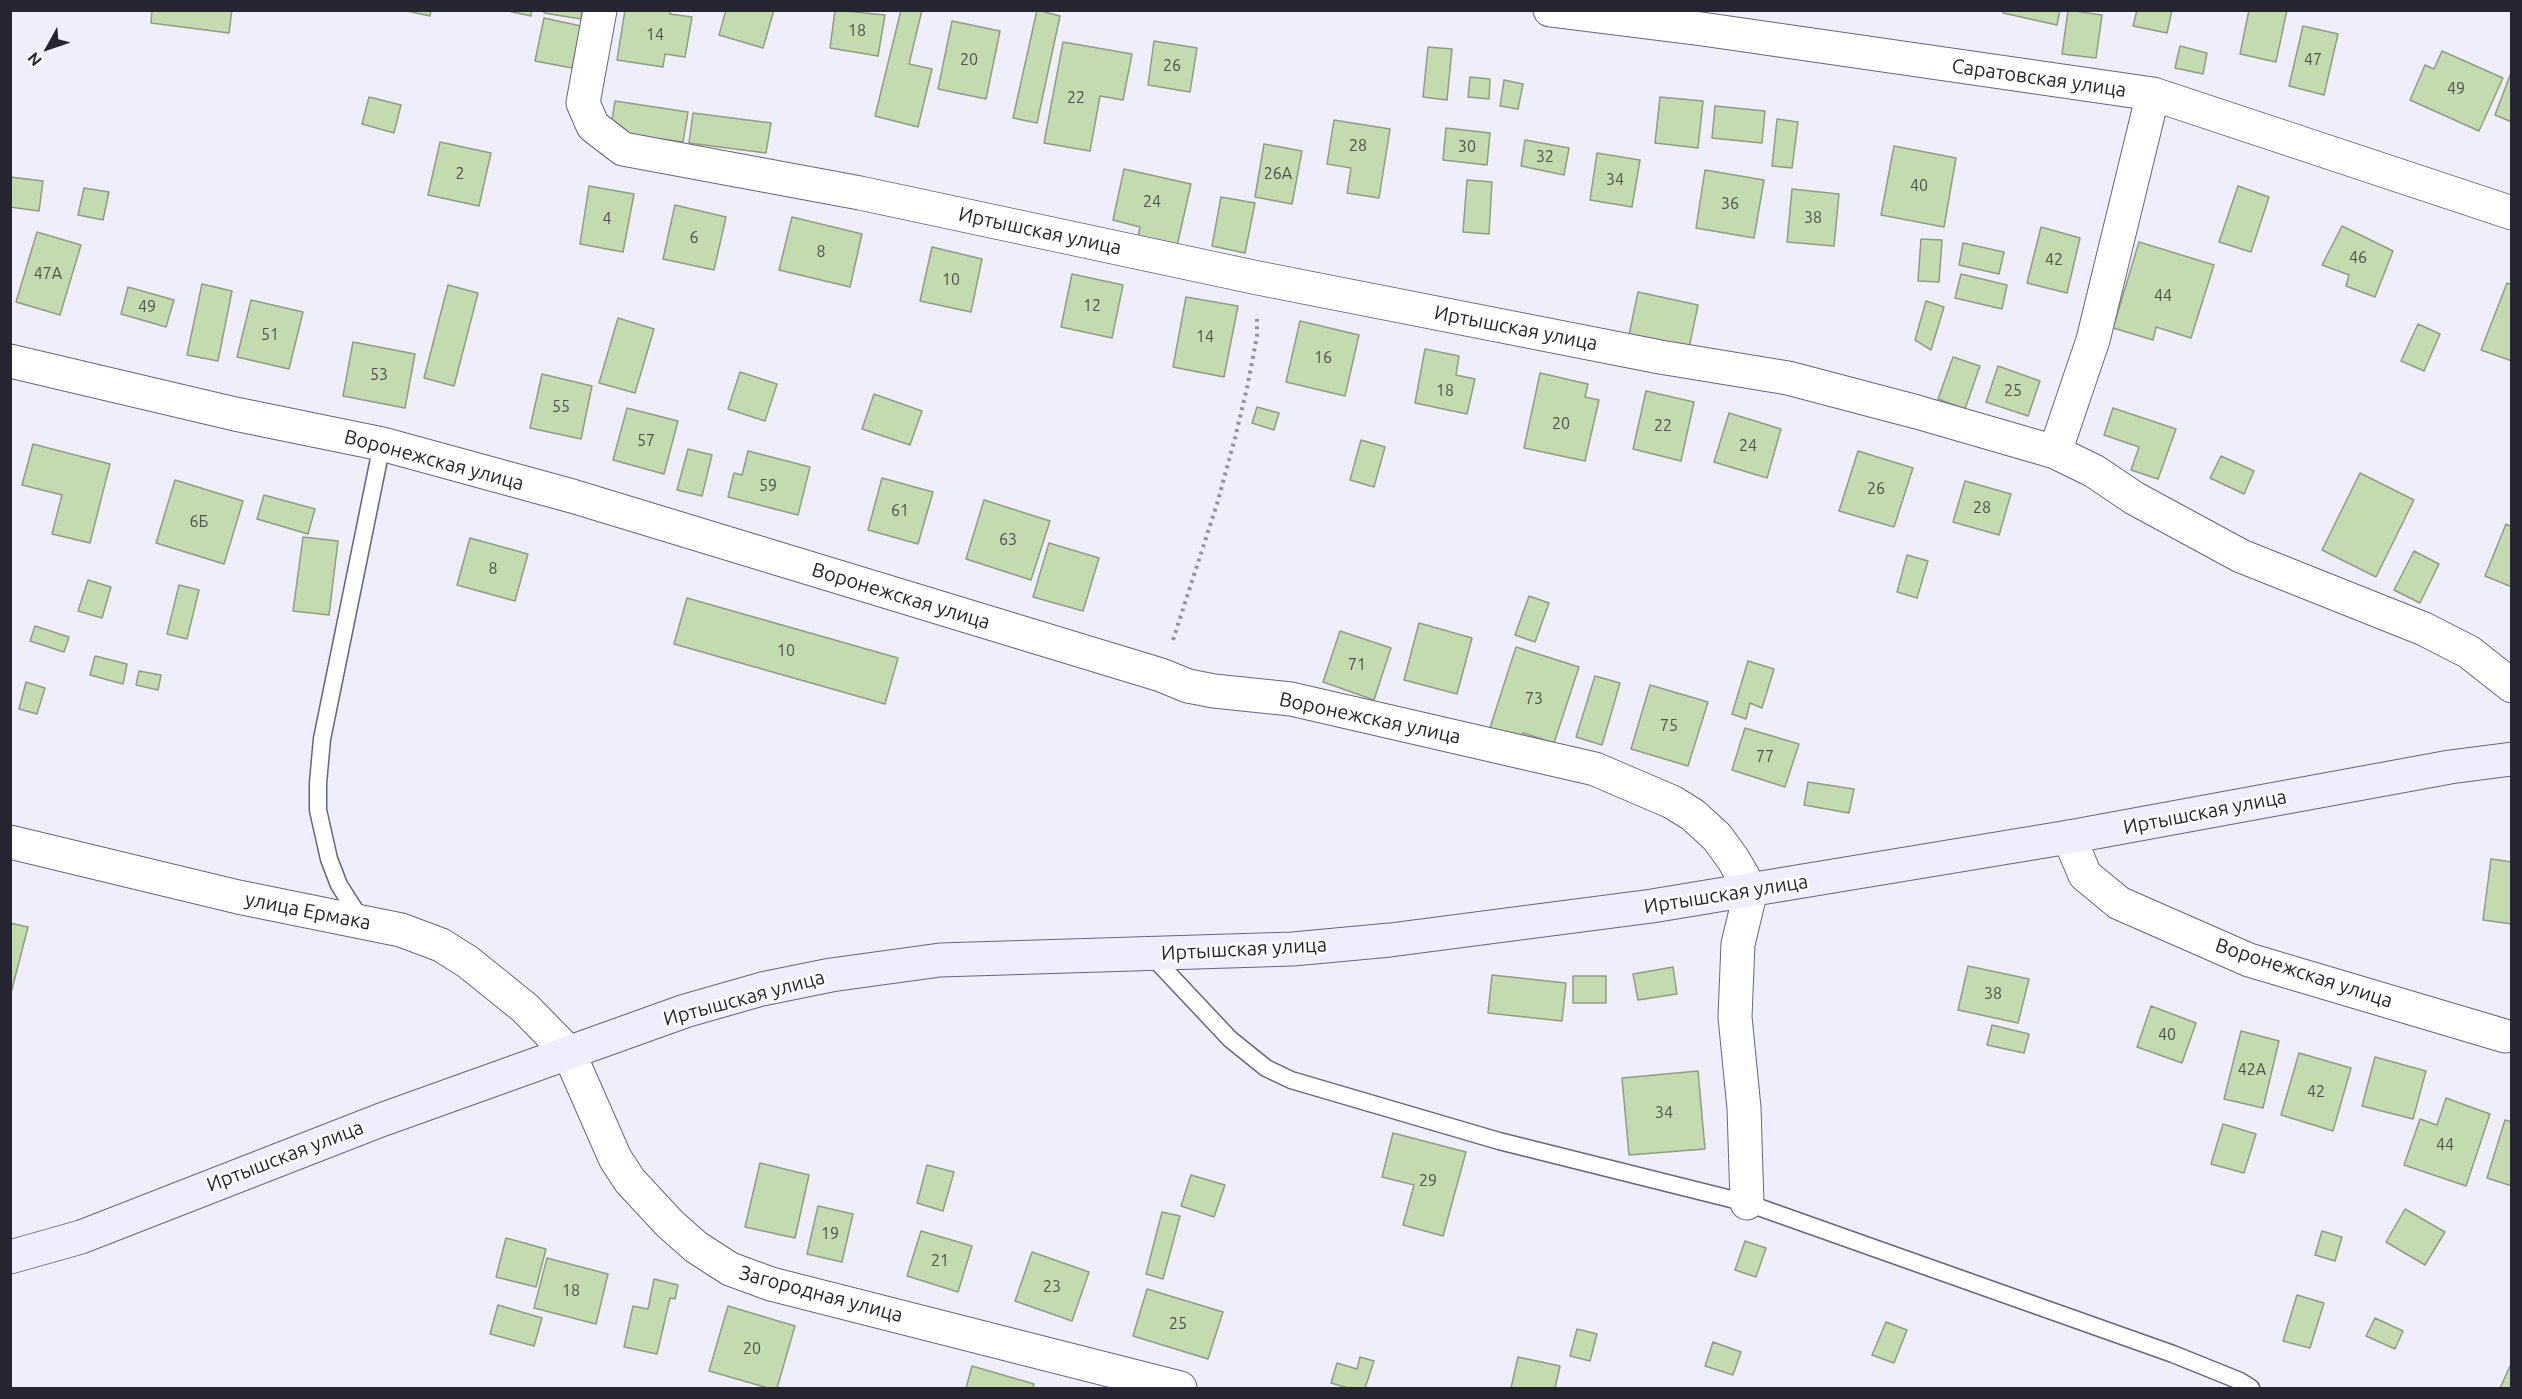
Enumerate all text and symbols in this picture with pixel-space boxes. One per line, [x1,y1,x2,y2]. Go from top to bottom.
north arrow [18,18,78,78]
house number: 18 [848,21,866,41]
house number: 14 [646,25,664,45]
text: N [23,49,45,70]
house number: 20 [960,50,978,70]
house number: 47 [2304,50,2322,70]
street label: Саратовская улица [1950,54,2128,102]
house number: 26 [1163,56,1181,76]
house number: 49 [2447,79,2465,99]
house number: 22 [1067,88,1085,108]
house number: 28 [1349,136,1367,156]
house number: 30 [1458,137,1476,157]
house number: 32 [1536,147,1554,167]
house number: 2 [455,164,465,184]
house number: 26А [1264,164,1292,184]
house number: 34 [1606,170,1624,190]
house number: 40 [1910,176,1928,196]
house number: 24 [1143,192,1161,212]
house number: 36 [1721,194,1739,214]
street label: Иртышская улица [956,202,1124,260]
house number: 38 [1804,208,1822,228]
house number: 4 [602,209,612,229]
house number: 6 [689,228,699,248]
house number: 8 [816,242,826,262]
house number: 46 [2349,248,2367,268]
house number: 42 [2045,250,2063,270]
house number: 47А [34,264,62,284]
house number: 10 [942,270,960,290]
house number: 44 [2154,286,2172,306]
house number: 12 [1083,296,1101,316]
house number: 49 [138,297,156,317]
street label: Иртышская улица [1432,300,1600,356]
house number: 51 [261,325,279,345]
house number: 14 [1196,327,1214,347]
house number: 16 [1314,348,1332,368]
house number: 53 [370,365,388,385]
house number: 18 [1436,381,1454,401]
house number: 25 [2004,381,2022,401]
house number: 55 [552,397,570,417]
house number: 20 [1552,414,1570,434]
house number: 22 [1654,416,1672,436]
street label: Воронежская улица [342,424,526,496]
house number: 57 [637,431,655,451]
house number: 24 [1739,436,1757,456]
house number: 59 [759,476,777,496]
house number: 26 [1867,479,1885,499]
house number: 28 [1973,498,1991,518]
house number: 61 [891,501,909,521]
house number: 6Б [190,512,208,532]
house number: 63 [999,530,1017,550]
street label: Воронежская улица [809,557,993,635]
house number: 8 [488,559,498,579]
house number: 10 [777,641,795,661]
house number: 71 [1348,655,1366,675]
street label: Воронежская улица [1277,687,1463,749]
house number: 73 [1525,689,1543,709]
house number: 75 [1660,716,1678,736]
house number: 77 [1756,747,1774,767]
street label: Иртышская улица [2121,784,2289,840]
street label: Иртышская улица [1642,869,1810,919]
street label: улица Ермака [243,887,373,935]
street label: Иртышская улица [1161,933,1327,965]
street label: Воронежская улица [2212,933,2396,1013]
street label: Иртышская улица [661,965,827,1031]
house number: 38 [1984,984,2002,1004]
house number: 40 [2158,1025,2176,1045]
house number: 42А [2238,1060,2266,1080]
house number: 42 [2307,1082,2325,1102]
house number: 34 [1655,1103,1673,1123]
street label: Иртышская улица [203,1115,367,1197]
house number: 44 [2436,1135,2454,1155]
house number: 29 [1419,1171,1437,1191]
house number: 19 [821,1224,839,1244]
house number: 21 [931,1251,949,1271]
street label: Загородная улица [737,1261,905,1327]
house number: 23 [1043,1277,1061,1297]
house number: 18 [562,1281,580,1301]
house number: 25 [1169,1314,1187,1334]
house number: 20 [743,1339,761,1359]

